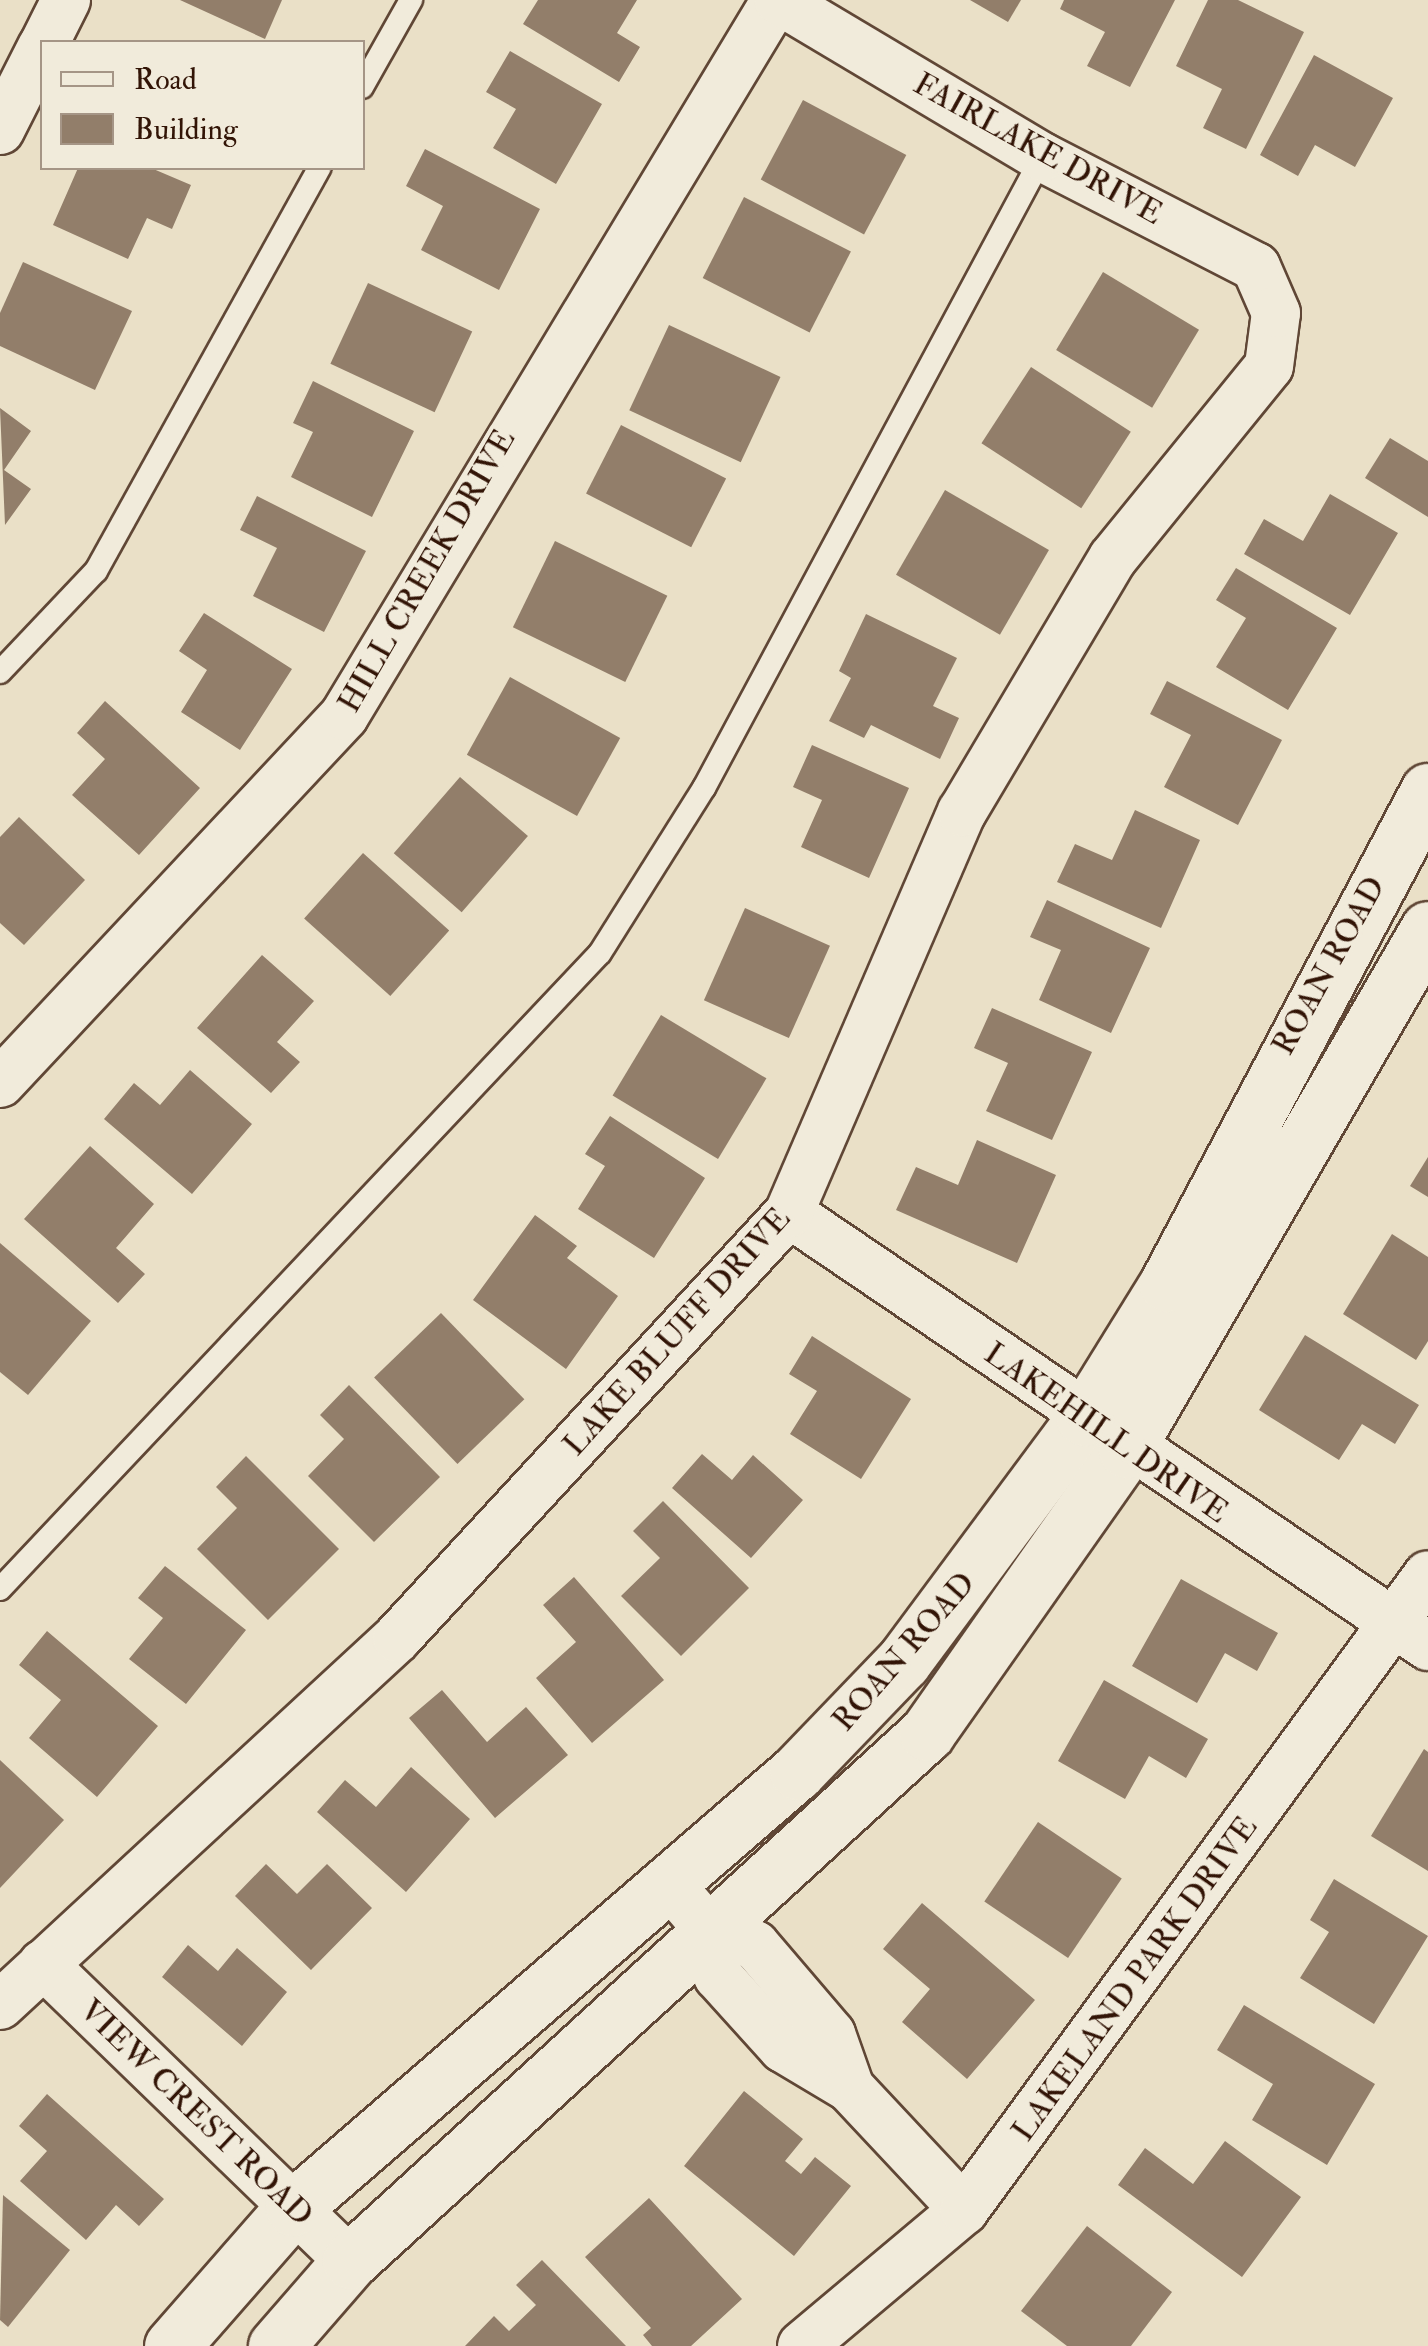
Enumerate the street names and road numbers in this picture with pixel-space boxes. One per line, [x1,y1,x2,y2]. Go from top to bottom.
street label: FAIRLAKE DRIVE [907,65,1169,233]
street label: HILL CREEK DRIVE [330,422,524,720]
street label: ROAN ROAD [1264,870,1394,1062]
street label: LAKE BLUFF DRIVE [555,1200,799,1464]
street label: LAKEHILL DRIVE [977,1334,1235,1532]
street label: ROAN ROAD [825,1565,983,1739]
street label: LAKELAND PARK DRIVE [1004,1809,1266,2149]
street label: VIEW CREST ROAD [71,1992,321,2234]

